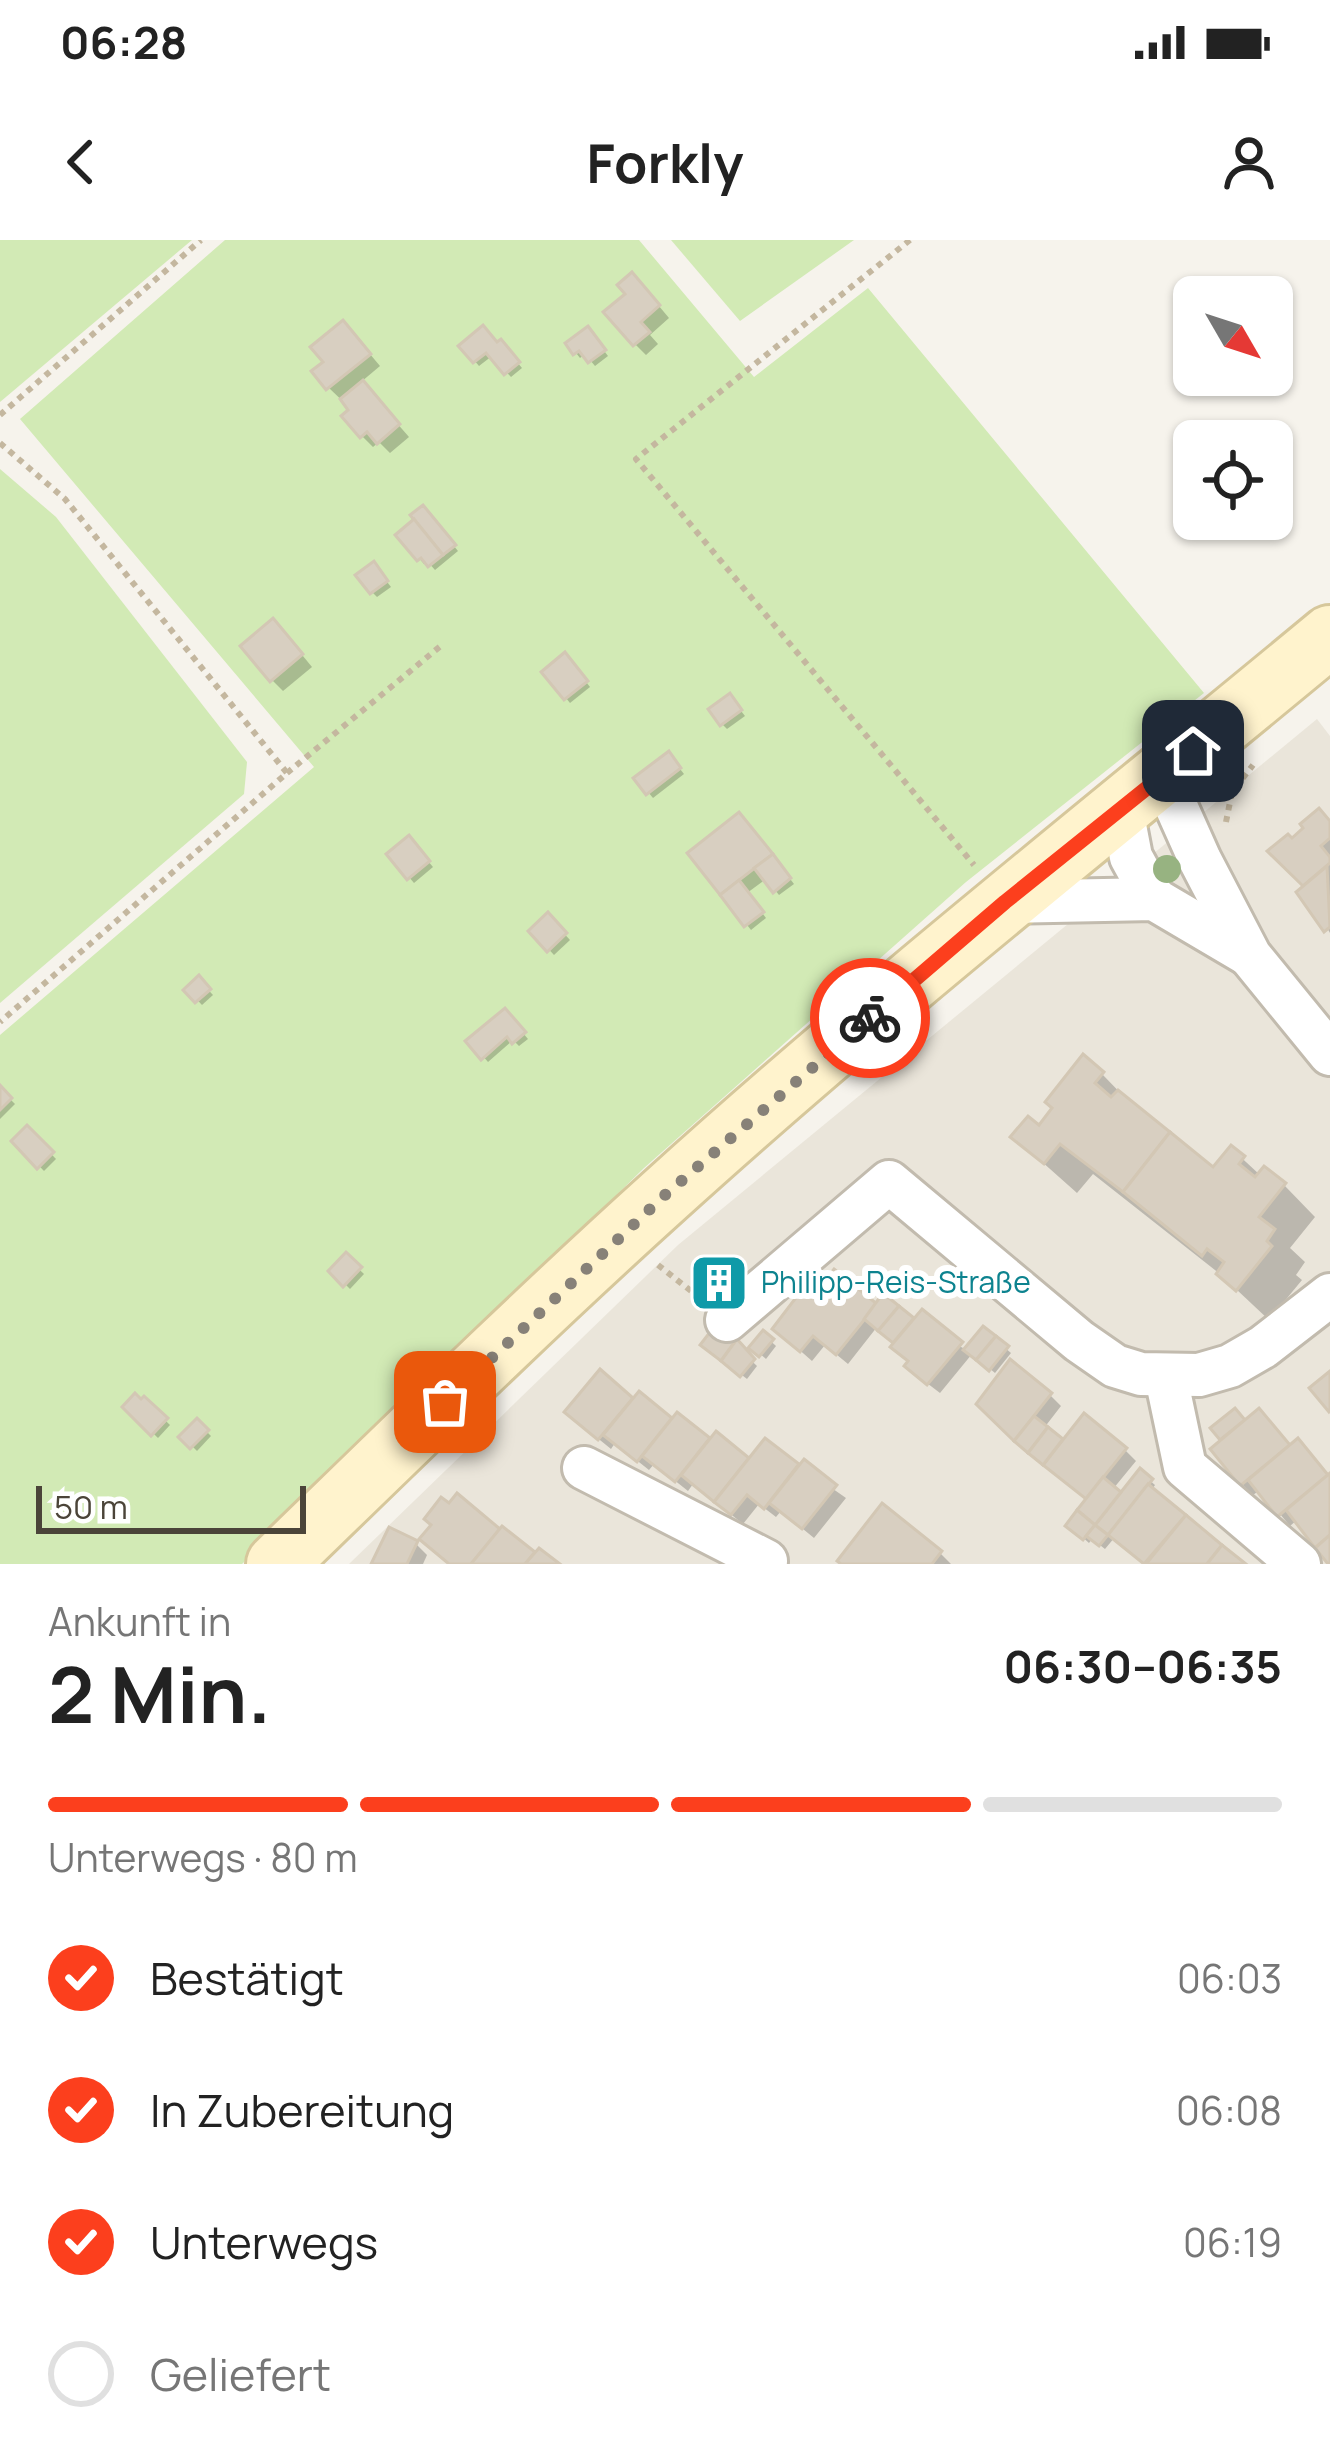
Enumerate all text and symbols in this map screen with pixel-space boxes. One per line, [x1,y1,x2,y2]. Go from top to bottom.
text: 06:28 [60,11,187,73]
text: Forkly [587,125,743,199]
icon: back [48,129,114,195]
icon: person [1216,129,1282,195]
north arrow [1173,276,1293,396]
map controls [1173,276,1293,540]
button: locate [1173,420,1293,540]
pin [1142,700,1244,802]
icon: home [1160,718,1226,784]
courier [810,958,930,1078]
icon: bike [837,985,903,1051]
building icon: Philipp-Reis-Straße [688,1252,750,1314]
place label: Philipp-Reis-Straße [761,1261,1031,1302]
pin [394,1351,496,1453]
icon: bag [412,1369,478,1435]
scale bar [36,1480,306,1533]
text: 50 m [54,1484,128,1529]
text: Ankunft in [48,1594,231,1648]
text: 06:30–06:35 [1003,1635,1282,1697]
text: 2 Min. [48,1640,271,1746]
text: Unterwegs · 80 m [48,1830,358,1884]
icon: check [48,1945,114,2011]
text: Bestätigt [150,1947,344,2009]
text: 06:03 [1177,1951,1282,2005]
icon: check [48,2077,114,2143]
text: In Zubereitung [150,2079,454,2141]
text: 06:08 [1176,2083,1282,2137]
icon: check [48,2209,114,2275]
text: Unterwegs [150,2211,378,2273]
text: 06:19 [1183,2215,1282,2269]
text: Geliefert [150,2343,331,2405]

